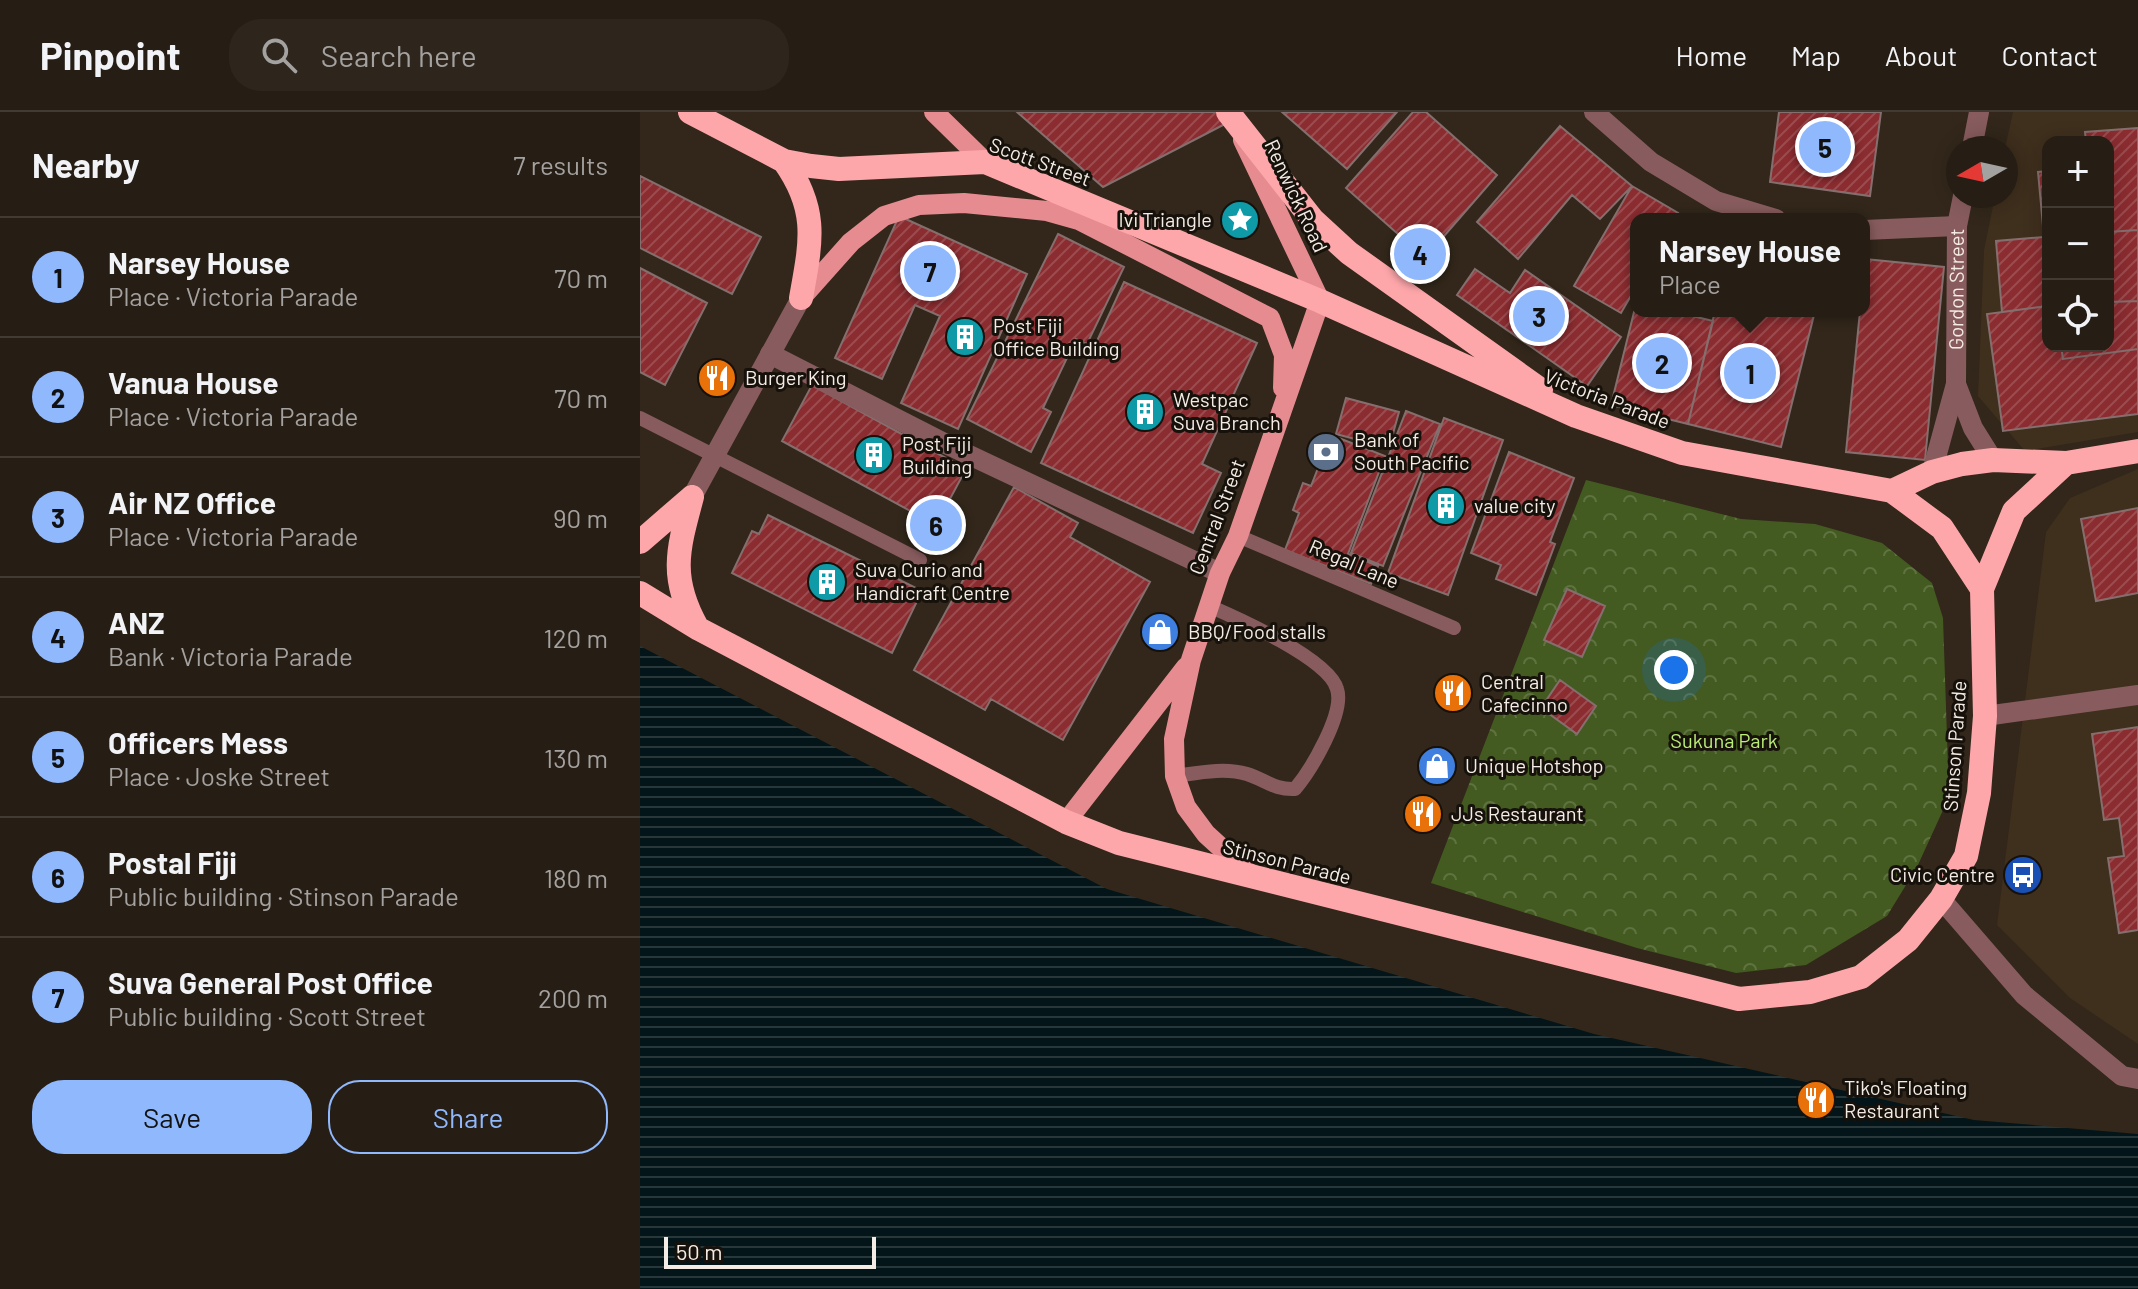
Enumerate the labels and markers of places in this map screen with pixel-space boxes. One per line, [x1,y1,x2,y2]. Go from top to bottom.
pin: 5 [1799,117,1851,177]
place icon: Ivi Triangle [1219,199,1261,241]
place label: Ivi Triangle [1119,207,1212,231]
pin: 4 [1394,224,1446,284]
pin: 7 [904,241,956,301]
pin: 3 [1513,286,1565,346]
place label: Post Fiji Office Building [993,313,1119,360]
building icon: Post Fiji Office Building [944,316,986,358]
pin: 2 [1636,333,1688,393]
pin: 1 [1724,343,1776,403]
restaurant icon: Burger King [696,357,738,399]
place label: Burger King [745,365,846,389]
place label: Westpac Suva Branch [1173,387,1281,434]
building icon: Westpac Suva Branch [1124,391,1166,433]
place label: Bank of South Pacific [1354,427,1470,474]
place label: Post Fiji Building [902,431,972,478]
bank icon: Bank of South Pacific [1305,431,1347,473]
building icon: Post Fiji Building [853,434,895,476]
building icon: value city [1425,485,1467,527]
place label: value city [1474,493,1555,517]
pin: 6 [910,495,962,555]
place label: Suva Curio and Handicraft Centre [855,557,1010,604]
building icon: Suva Curio and Handicraft Centre [806,561,848,603]
shop icon: BBQ/Food stalls [1139,611,1181,653]
place label: BBQ/Food stalls [1188,619,1326,643]
place label: Central Cafecinno [1481,669,1568,716]
restaurant icon: Central Cafecinno [1432,672,1474,714]
shop icon: Unique Hotshop [1416,745,1458,787]
place label: Unique Hotshop [1465,753,1604,777]
restaurant icon: JJs Restaurant [1402,793,1444,835]
place label: JJs Restaurant [1451,801,1584,825]
bus stop icon: Civic Centre [2002,854,2044,896]
place label: Civic Centre [1890,862,1995,886]
place label: Tiko's Floating Restaurant [1844,1075,1967,1122]
restaurant icon: Tiko's Floating Restaurant [1795,1079,1837,1121]

